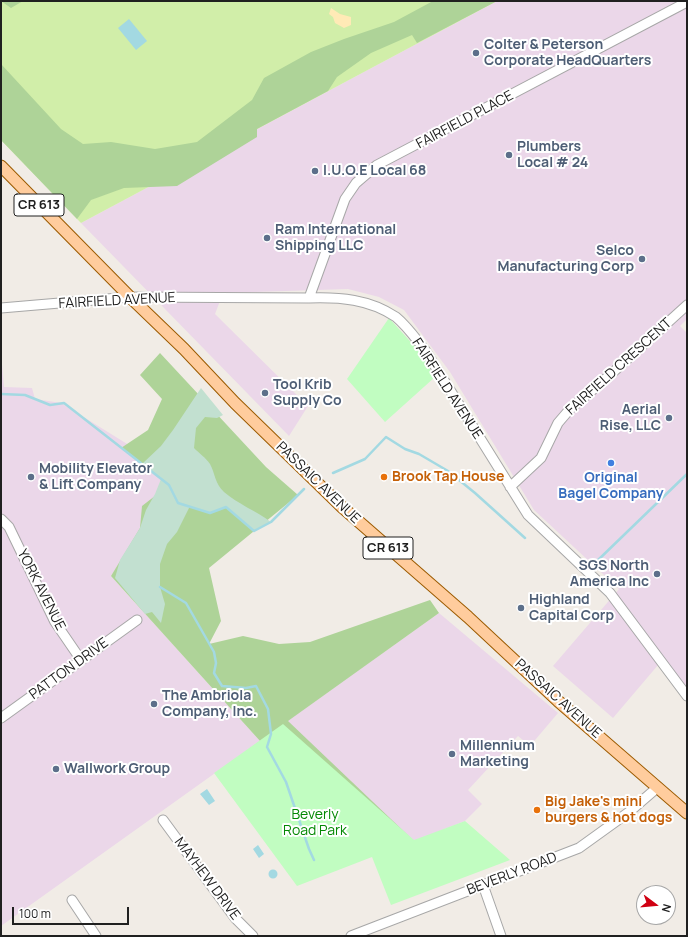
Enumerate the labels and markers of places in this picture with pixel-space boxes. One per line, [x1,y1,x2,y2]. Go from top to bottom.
place label: Colter & Peterson Corporate HeadQuarters [484,37,651,70]
marker: Colter & Peterson Corporate HeadQuarters [471,48,481,58]
place label: Plumbers Local # 24 [517,139,588,172]
marker: Plumbers Local # 24 [504,150,514,160]
place label: I.U.O.E Local 68 [323,163,426,179]
marker: I.U.O.E Local 68 [310,166,320,176]
place label: Ram International Shipping LLC [275,222,396,254]
marker: Ram International Shipping LLC [262,233,272,243]
place label: Selco Manufacturing Corp [498,243,634,276]
marker: Selco Manufacturing Corp [637,254,647,264]
place label: Tool Krib Supply Co [273,377,342,410]
marker: Tool Krib Supply Co [260,388,270,398]
place label: Aerial Rise, LLC [600,402,661,434]
marker: Aerial Rise, LLC [664,413,674,423]
marker: Original Bagel Company [606,458,616,468]
place label: Mobility Elevator & Lift Company [39,461,152,494]
place label: Brook Tap House [392,469,504,485]
place label: Original Bagel Company [558,470,664,502]
marker: Mobility Elevator & Lift Company [26,472,36,482]
marker: Brook Tap House [379,472,389,482]
place label: SGS North America Inc [570,558,649,590]
marker: SGS North America Inc [652,569,662,579]
place label: Highland Capital Corp [529,592,614,624]
marker: Highland Capital Corp [516,603,526,613]
place label: The Ambriola Company, Inc. [162,688,257,720]
marker: The Ambriola Company, Inc. [149,699,159,709]
place label: Millennium Marketing [460,738,535,770]
marker: Millennium Marketing [447,749,457,759]
place label: Wallwork Group [64,761,170,777]
marker: Wallwork Group [51,764,61,774]
place label: Big Jake's mini burgers & hot dogs [545,794,672,826]
marker: Big Jake's mini burgers & hot dogs [532,805,542,815]

